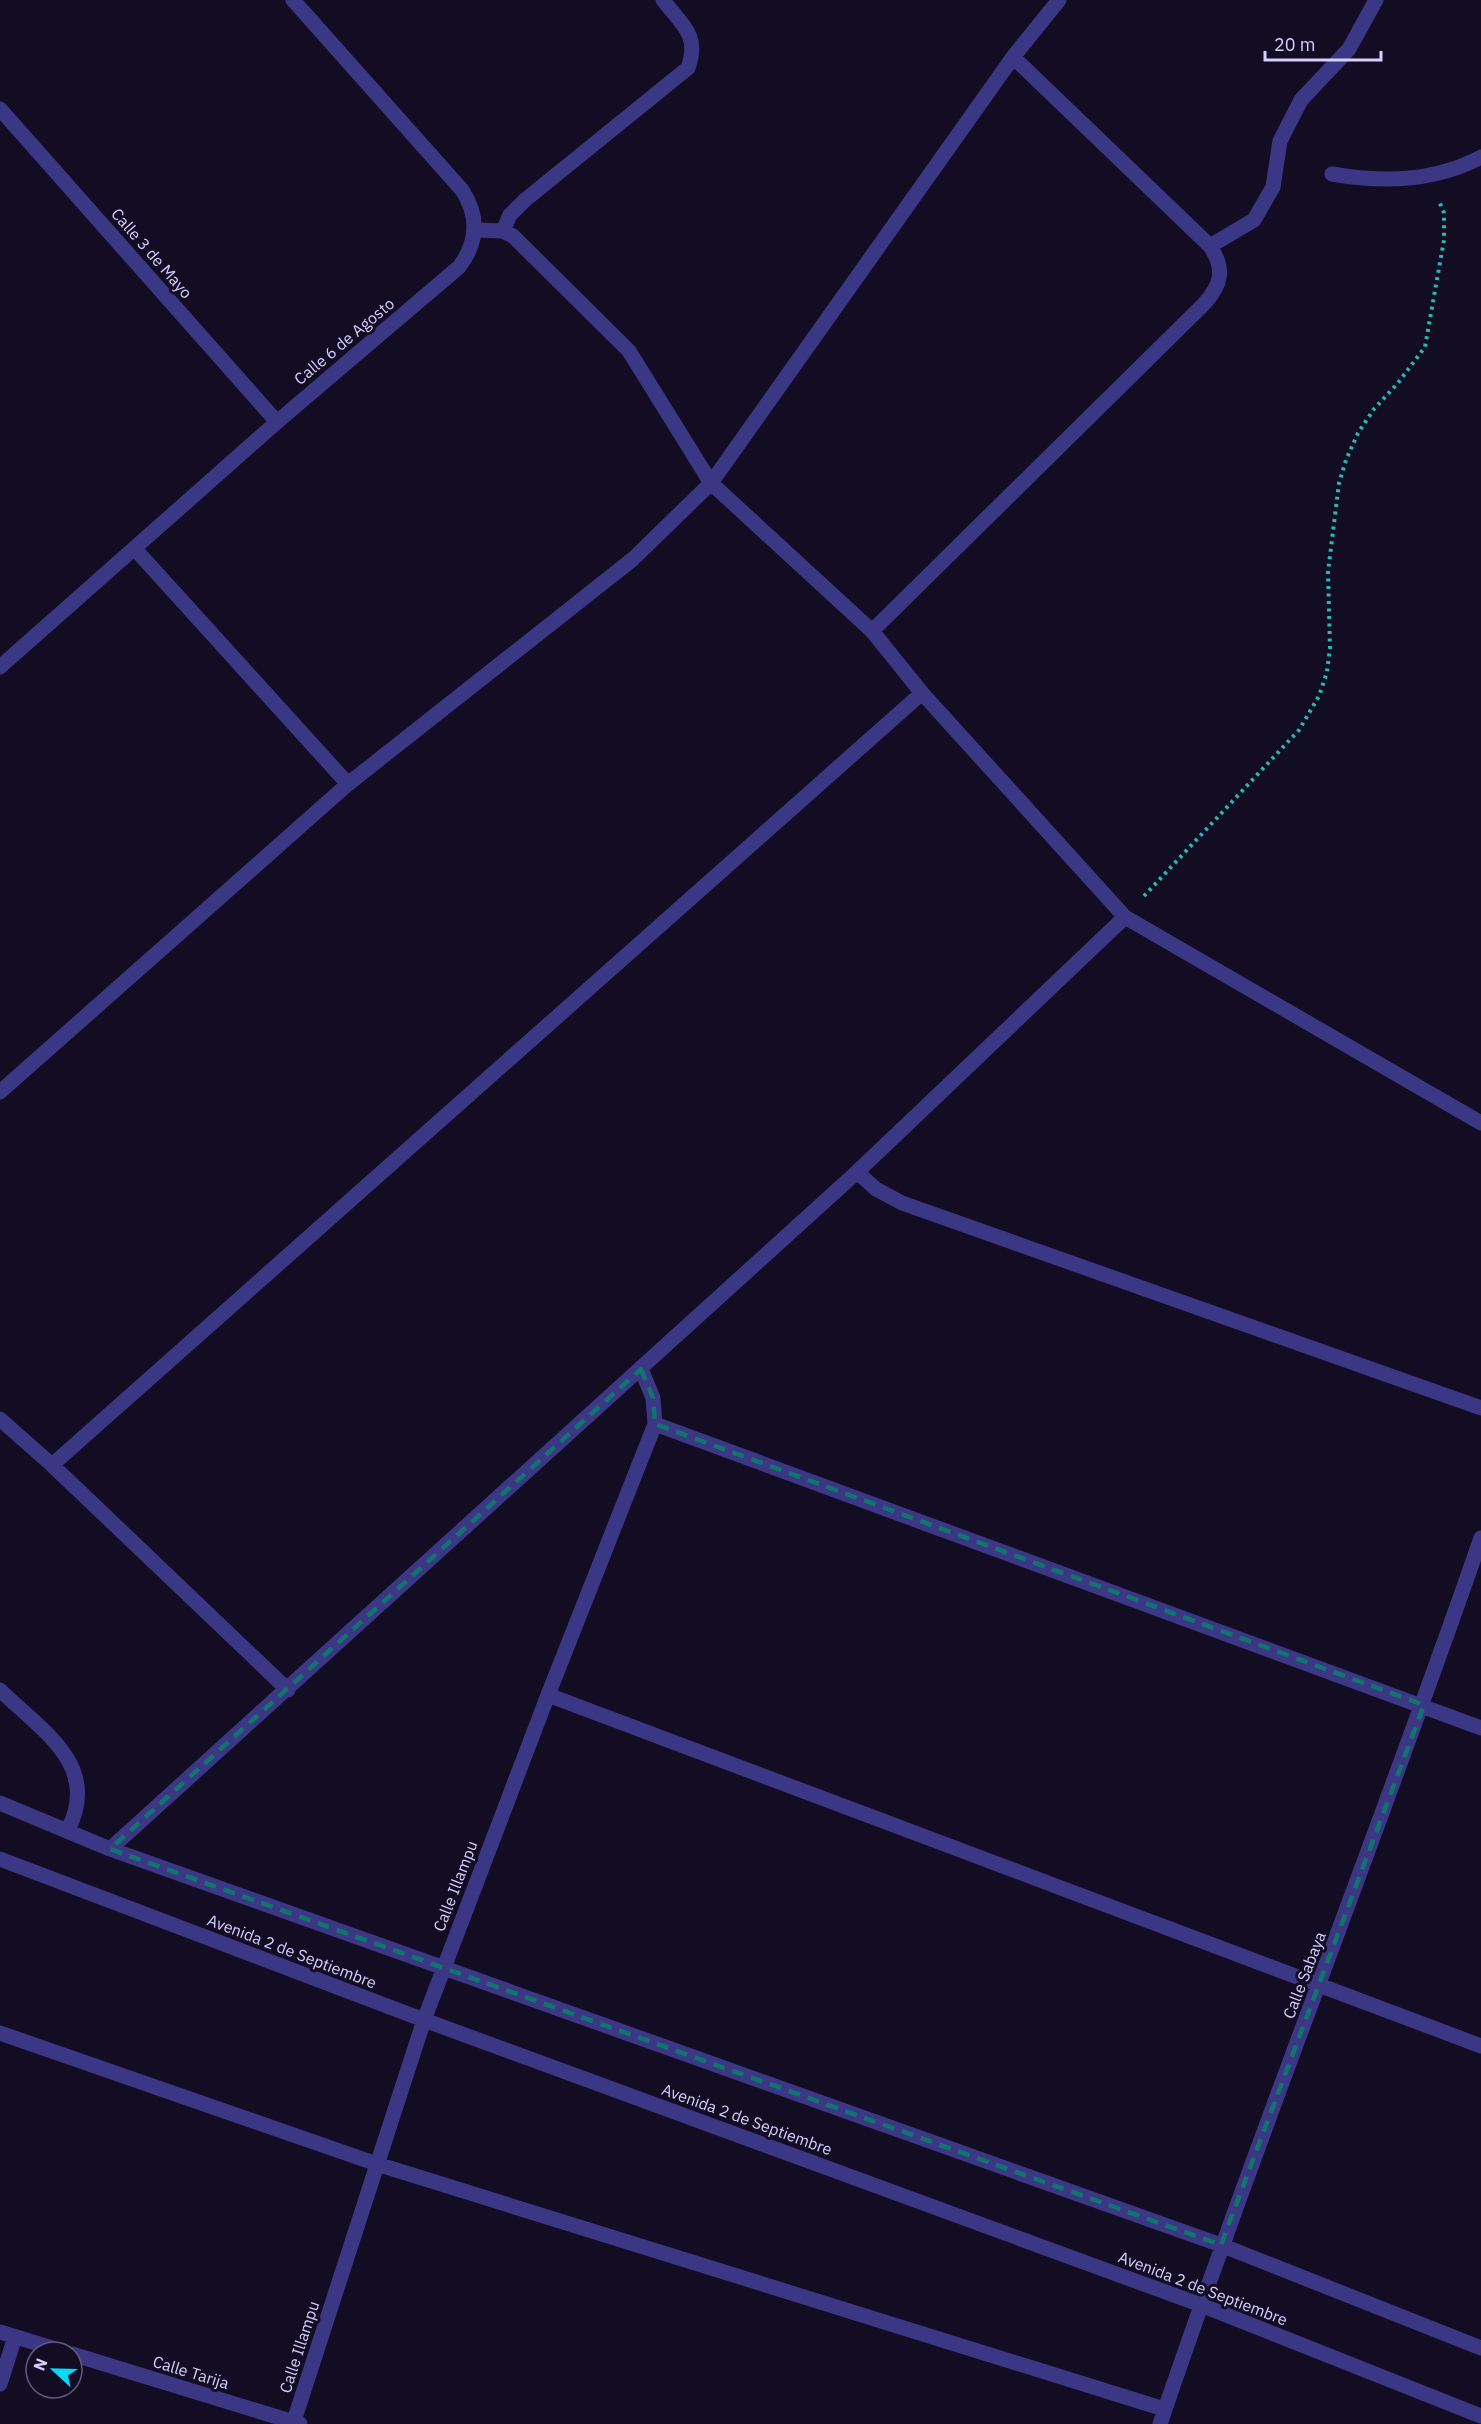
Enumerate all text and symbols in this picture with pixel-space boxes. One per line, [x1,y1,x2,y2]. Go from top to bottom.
scale bar [1265,24,1380,62]
text: 20 m [1274,33,1316,56]
street label: Calle 3 de Mayo [107,204,197,302]
street label: Calle 6 de Agosto [290,293,398,389]
street label: Calle Illampu [429,1838,481,1934]
street label: Avenida 2 de Septiembre [204,1909,380,1993]
street label: Calle Sabaya [1278,1928,1330,2021]
street label: Avenida 2 de Septiembre [659,2079,835,2159]
street label: Avenida 2 de Septiembre [1115,2246,1291,2330]
street label: Calle Illampu [275,2298,323,2396]
north arrow [24,2340,84,2400]
street label: Calle Tarija [150,2351,232,2393]
text: N [29,2355,52,2374]

